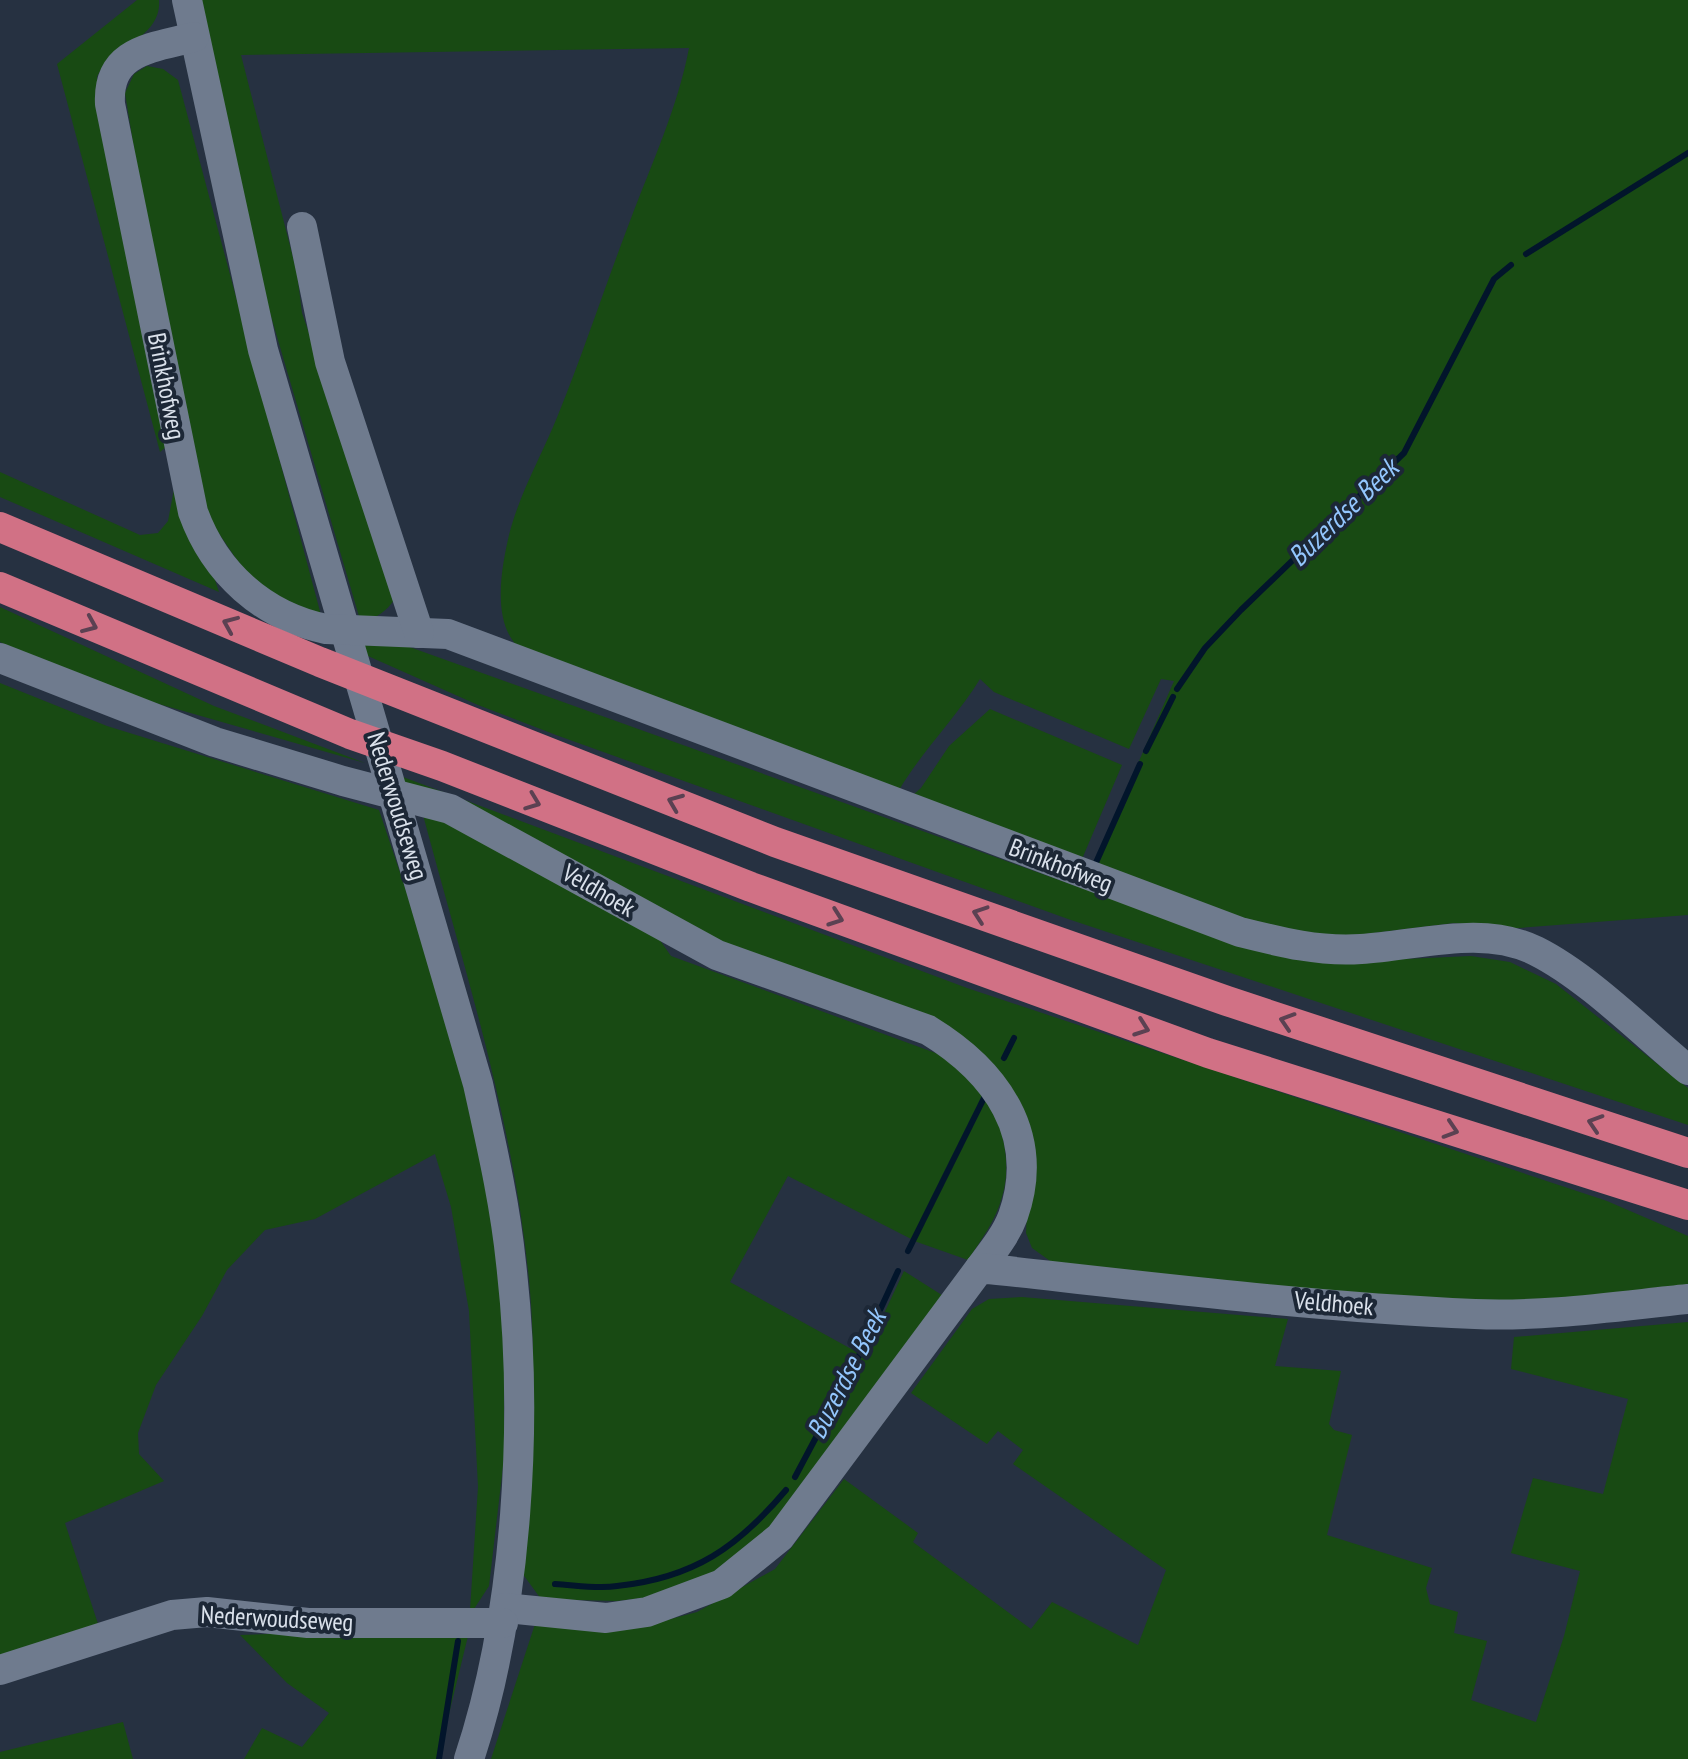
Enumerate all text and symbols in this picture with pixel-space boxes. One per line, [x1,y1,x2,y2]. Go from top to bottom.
street label: Brinkhofweg [141,330,193,442]
water label: Buzerdse Beek [1279,447,1408,574]
one-way arrow [80,613,98,633]
one-way arrow [223,616,240,636]
street label: Nederwoudseweg [360,728,436,884]
one-way arrow [523,790,540,811]
one-way arrow [667,794,684,814]
street label: Brinkhofweg [1005,831,1117,899]
street label: Veldhoek [556,856,642,924]
one-way arrow [972,905,989,926]
one-way arrow [827,906,844,927]
one-way arrow [1279,1012,1296,1032]
one-way arrow [1132,1016,1149,1037]
one-way arrow [1588,1115,1605,1135]
one-way arrow [1441,1118,1458,1138]
street label: Veldhoek [1292,1284,1375,1322]
water label: Buzerdse Beek [797,1300,895,1445]
street label: Nederwoudseweg [200,1598,354,1638]

